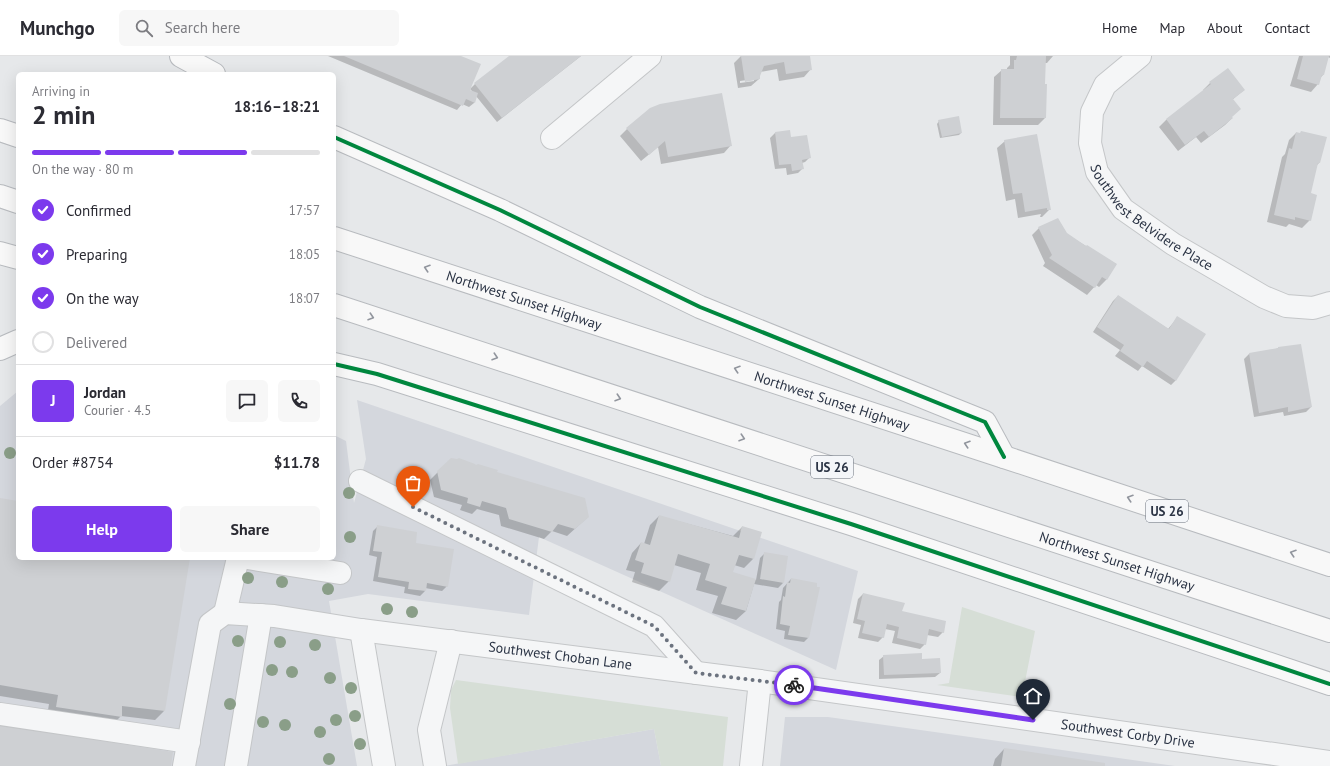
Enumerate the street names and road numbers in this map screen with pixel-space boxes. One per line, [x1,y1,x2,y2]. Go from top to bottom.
street label: Southwest Belvidere Place [1086,162,1216,274]
street label: Northwest Sunset Highway [444,266,605,334]
street label: Northwest Sunset Highway [752,367,913,435]
road number: US 26 [811,456,853,478]
road number: US 26 [1146,500,1188,522]
street label: Northwest Sunset Highway [1037,527,1198,595]
street label: Southwest Choban Lane [487,637,633,674]
street label: Southwest Corby Drive [1060,715,1196,752]

